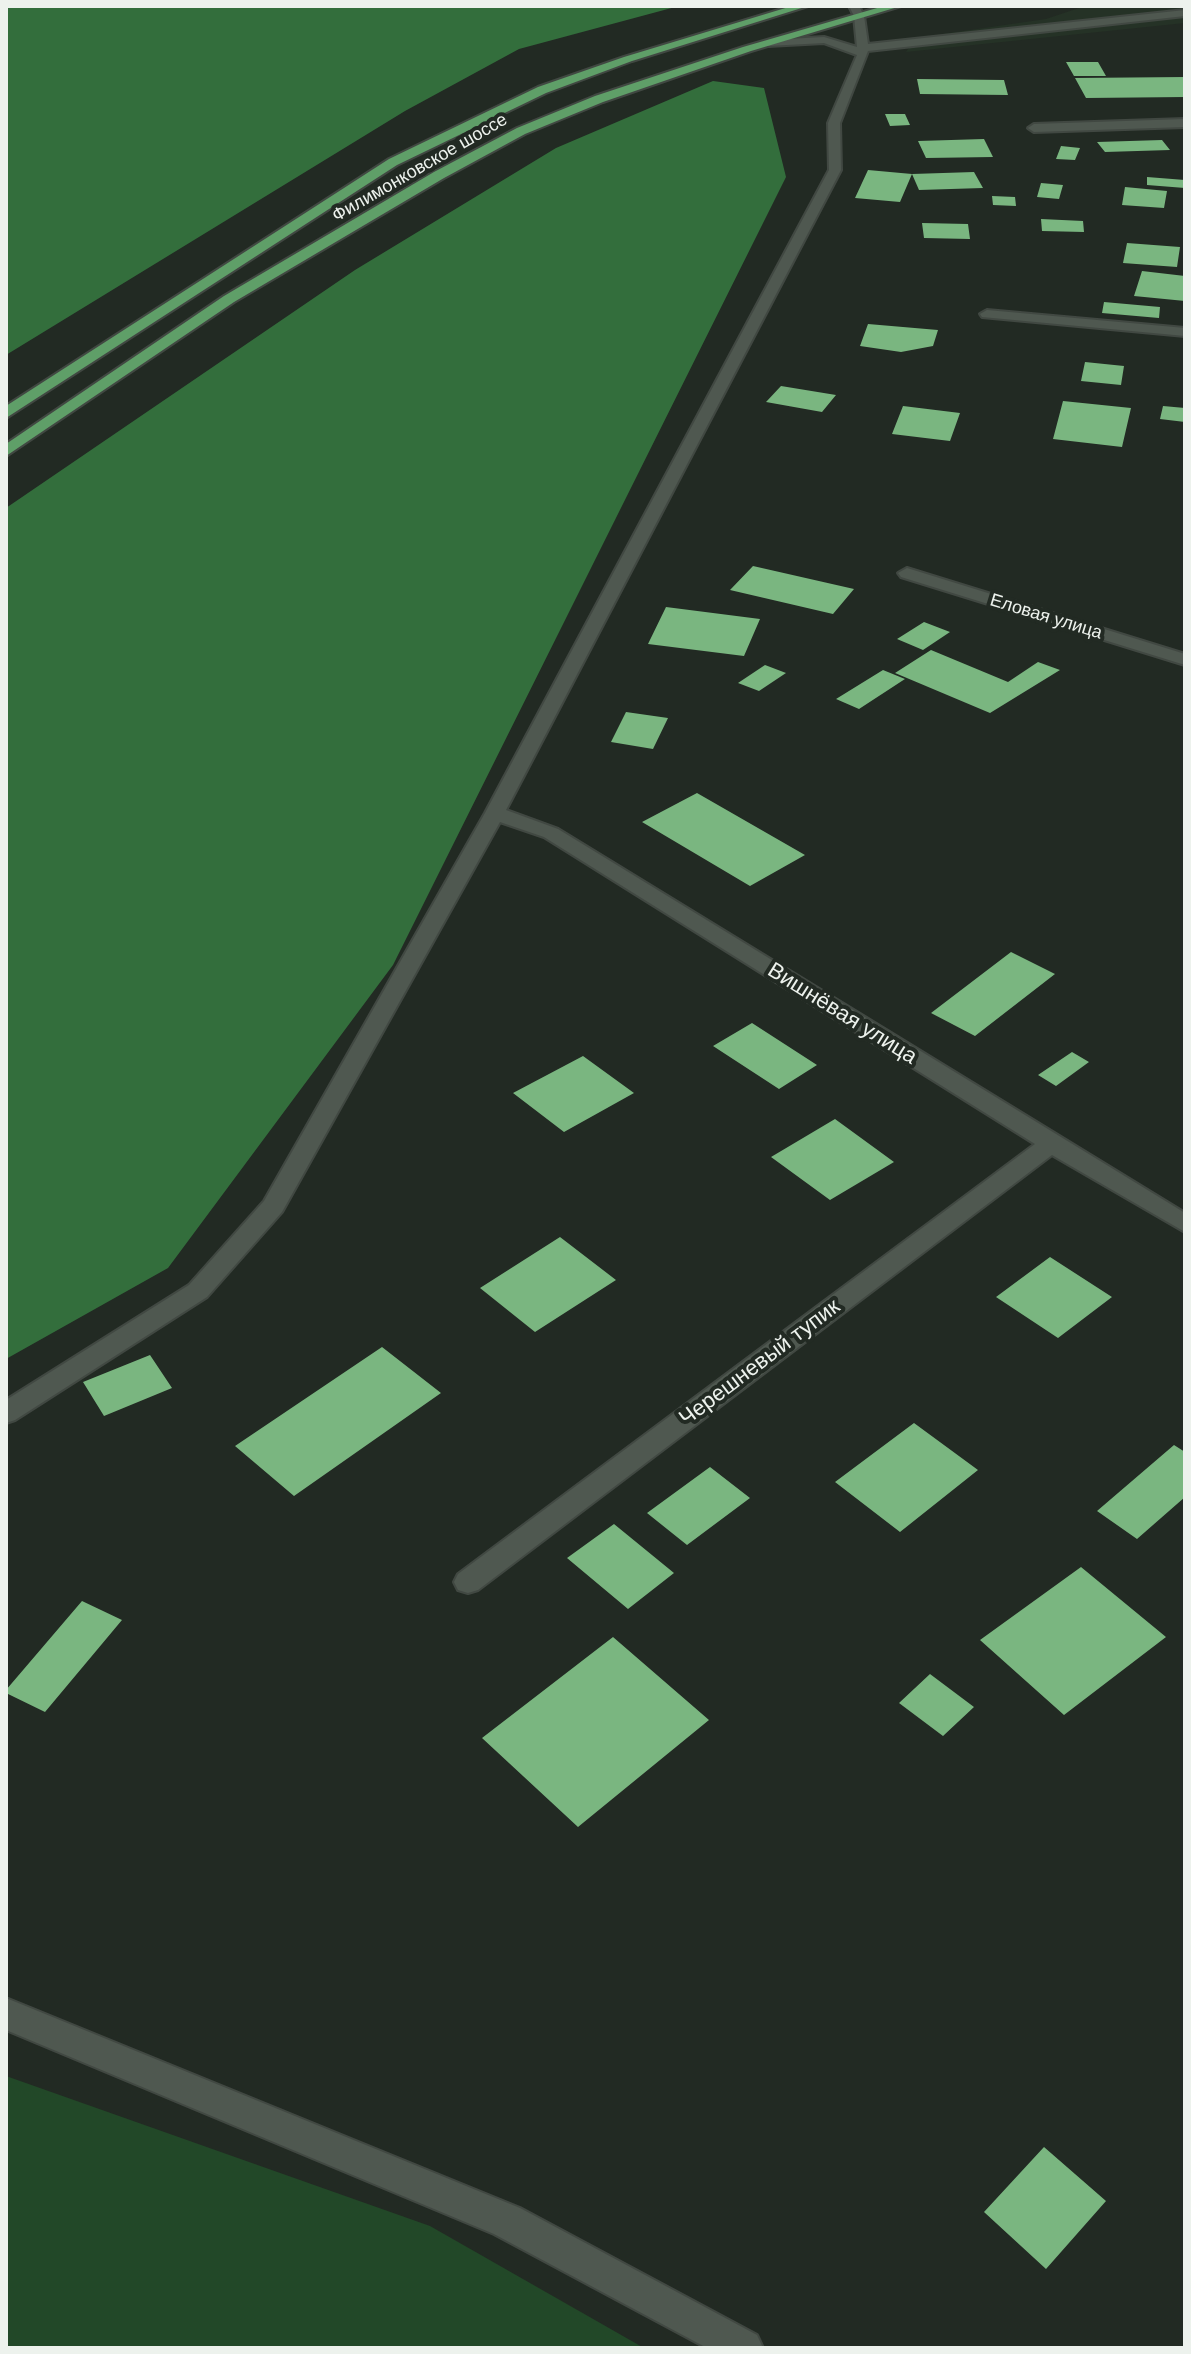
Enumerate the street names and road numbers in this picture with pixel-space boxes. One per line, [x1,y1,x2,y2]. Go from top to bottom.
street label: Филимонковское шоссе [329,109,511,227]
street label: Еловая улица [987,590,1105,644]
street label: Вишнёвая улица [762,957,922,1071]
street label: Черешневый тупик [674,1294,846,1432]

